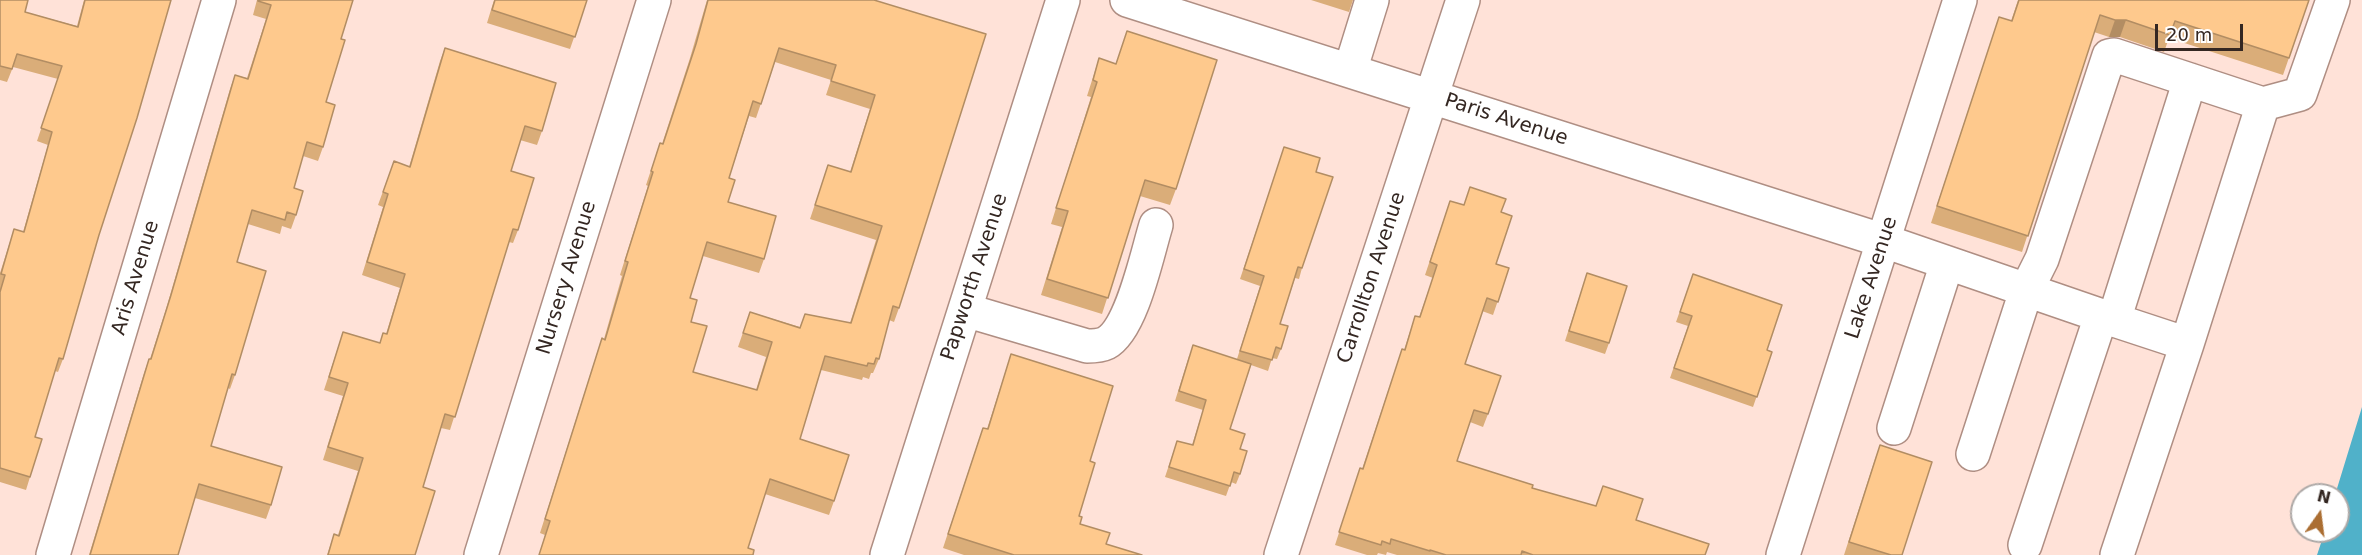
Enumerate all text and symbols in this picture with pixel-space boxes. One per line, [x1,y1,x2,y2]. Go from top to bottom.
scale bar [2158,12,2246,50]
text: 20 m [2166,24,2212,45]
street label: Paris Avenue [1441,89,1571,151]
street label: Carrollton Avenue [1333,189,1411,367]
street label: Papworth Avenue [937,190,1013,364]
street label: Nursery Avenue [532,198,602,358]
street label: Lake Avenue [1841,214,1903,342]
street label: Aris Avenue [107,218,165,338]
north arrow [2290,483,2350,543]
text: N [2315,486,2333,508]

